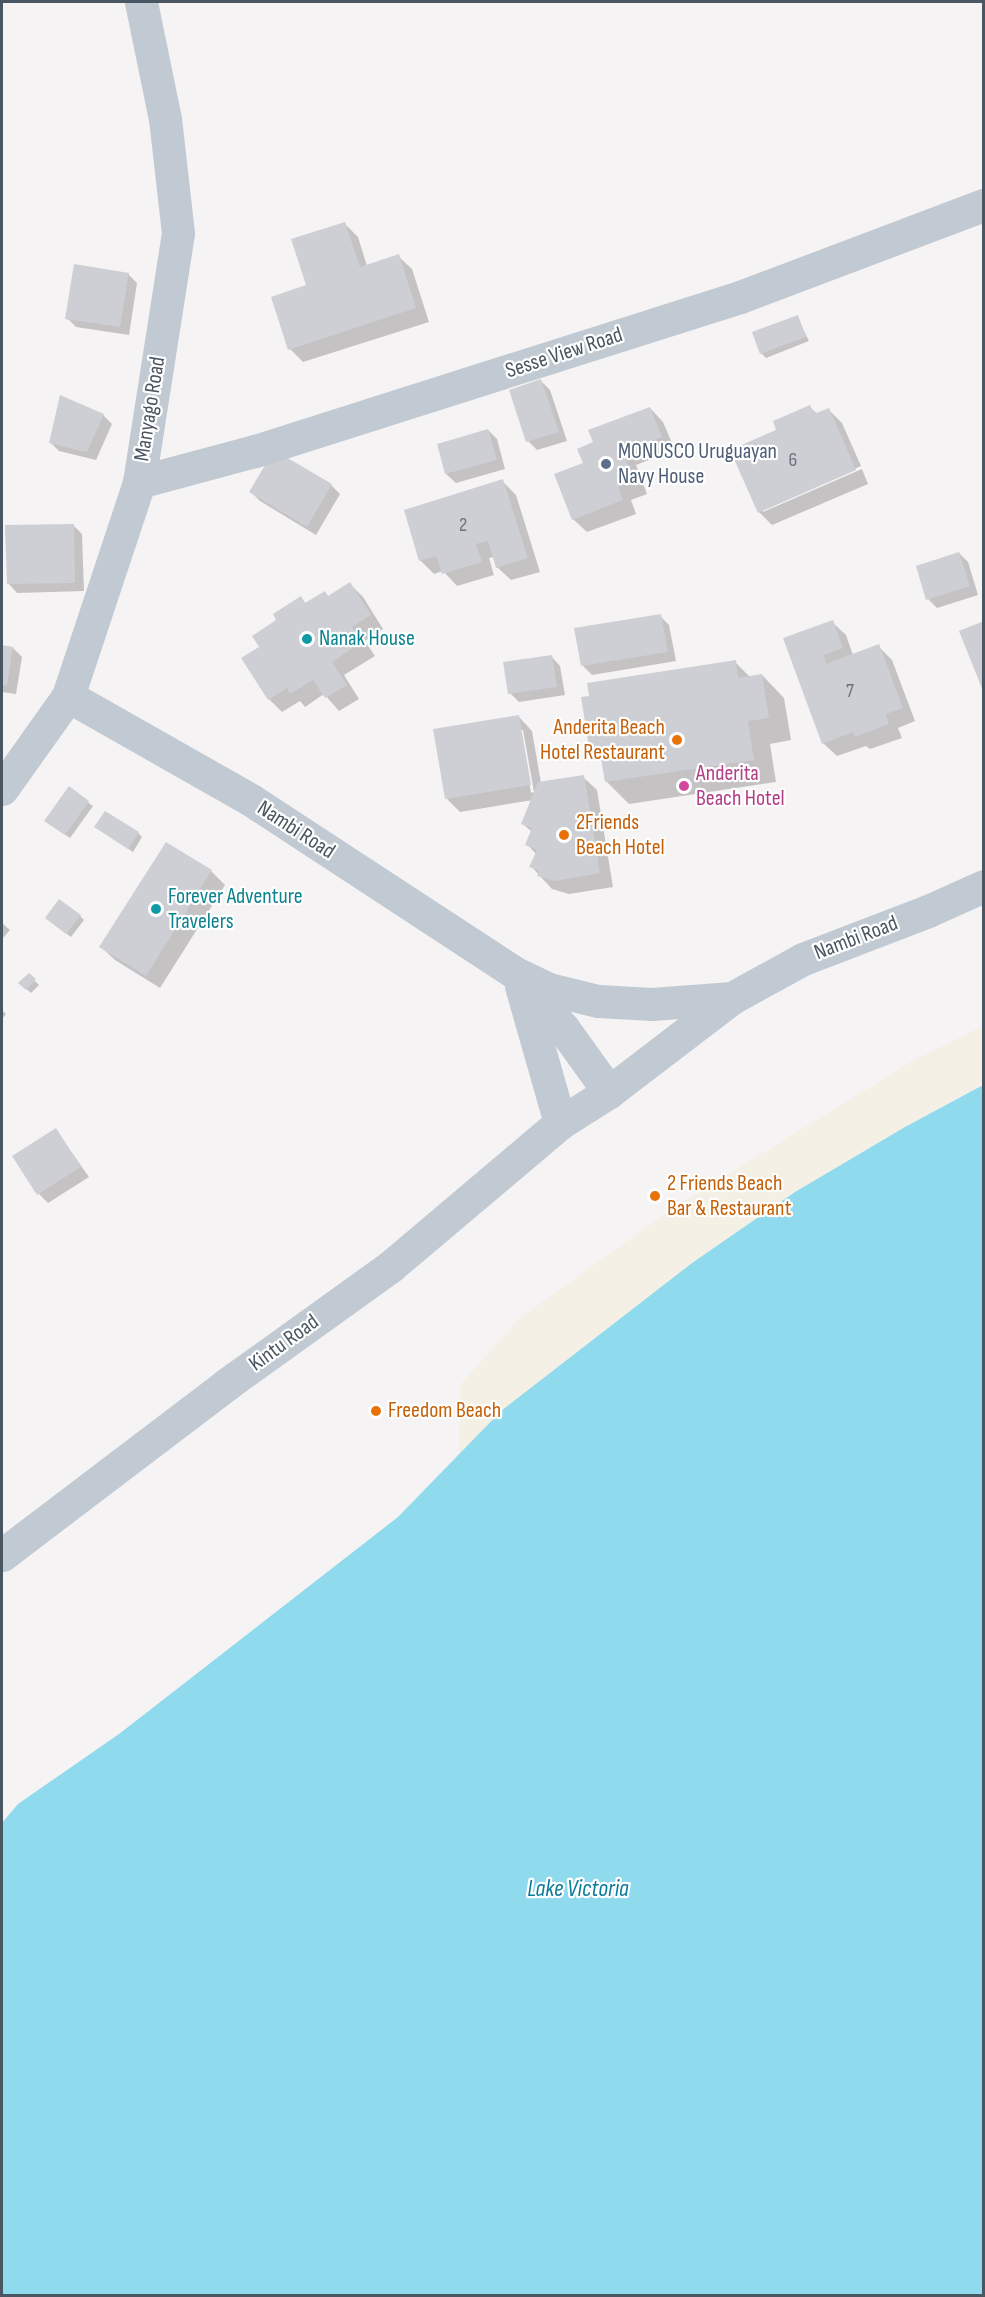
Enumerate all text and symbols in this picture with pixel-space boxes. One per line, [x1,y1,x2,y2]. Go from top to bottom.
street label: Sesse View Road [502,322,626,384]
street label: Manyago Road [129,355,171,463]
place label: MONUSCO Uruguayan Navy House [618,438,777,490]
house number: 6 [789,448,797,472]
marker: MONUSCO Uruguayan Navy House [599,457,613,471]
house number: 2 [459,513,467,537]
place label: Nanak House [319,626,415,652]
marker: Nanak House [300,632,314,646]
house number: 7 [846,679,854,703]
place label: Anderita Beach Hotel Restaurant [540,714,665,766]
marker: Anderita Beach Hotel Restaurant [670,733,684,747]
place label: Anderita Beach Hotel [696,760,785,812]
marker: Anderita Beach Hotel [677,779,691,793]
street label: Nambi Road [252,795,340,865]
place label: 2Friends Beach Hotel [576,809,665,860]
marker: 2Friends Beach Hotel [557,828,571,842]
place label: Forever Adventure Travelers [168,883,303,934]
marker: Forever Adventure Travelers [149,902,163,916]
street label: Nambi Road [811,910,901,966]
place label: 2 Friends Beach Bar & Restaurant [667,1170,791,1222]
marker: 2 Friends Beach Bar & Restaurant [648,1189,662,1203]
street label: Kintu Road [244,1309,324,1377]
place label: Freedom Beach [388,1398,501,1424]
marker: Freedom Beach [369,1404,383,1418]
water label: Lake Victoria [527,1875,629,1903]

